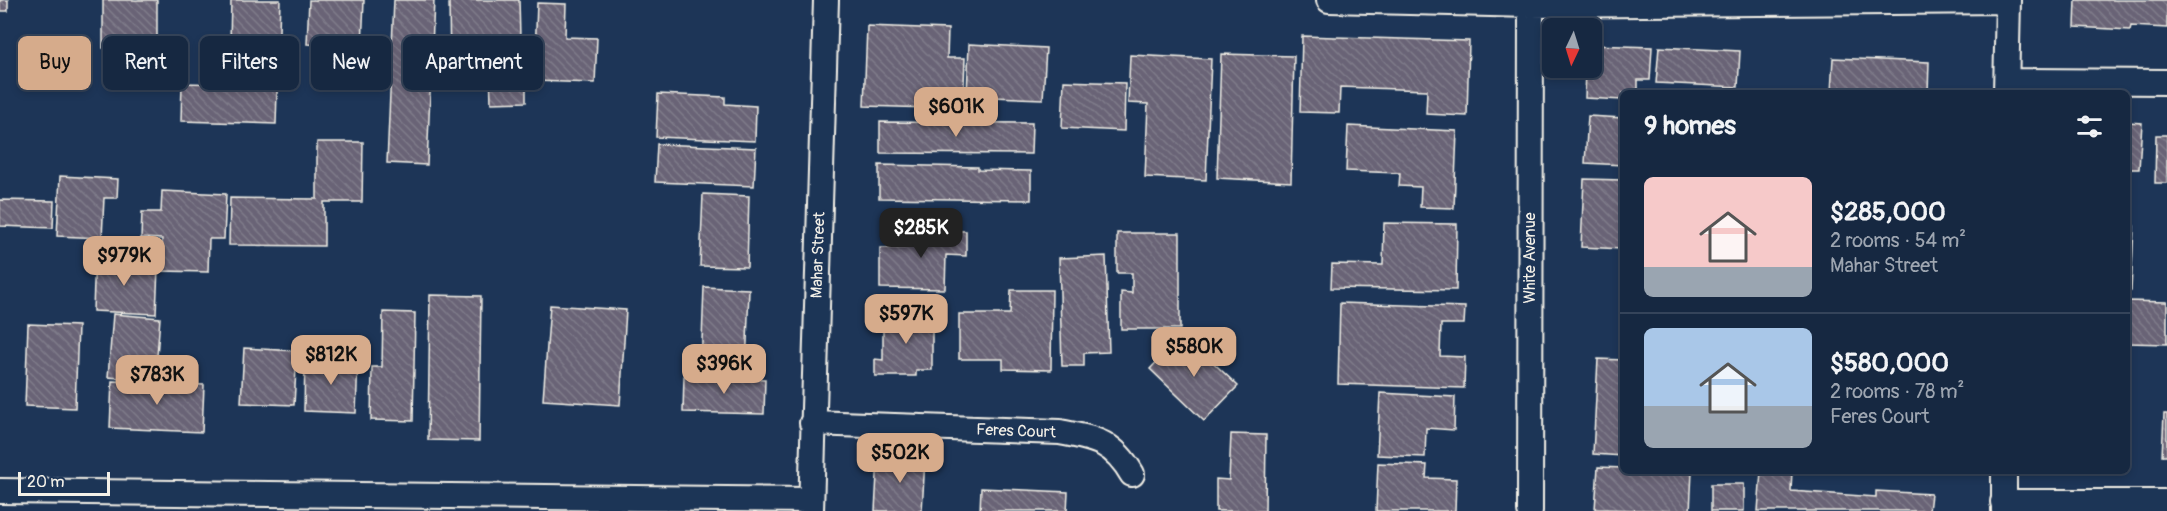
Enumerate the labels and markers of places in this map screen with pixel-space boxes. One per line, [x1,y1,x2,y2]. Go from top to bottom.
pin: $601K [914,87,998,138]
pin: $285K [879,208,963,259]
pin: $979K [82,236,166,287]
pin: $597K [864,294,948,345]
pin: $580K [1152,327,1236,378]
pin: $812K [289,335,373,386]
pin: $396K [682,344,766,395]
pin: $783K [115,355,199,406]
pin: $502K [858,433,942,484]

